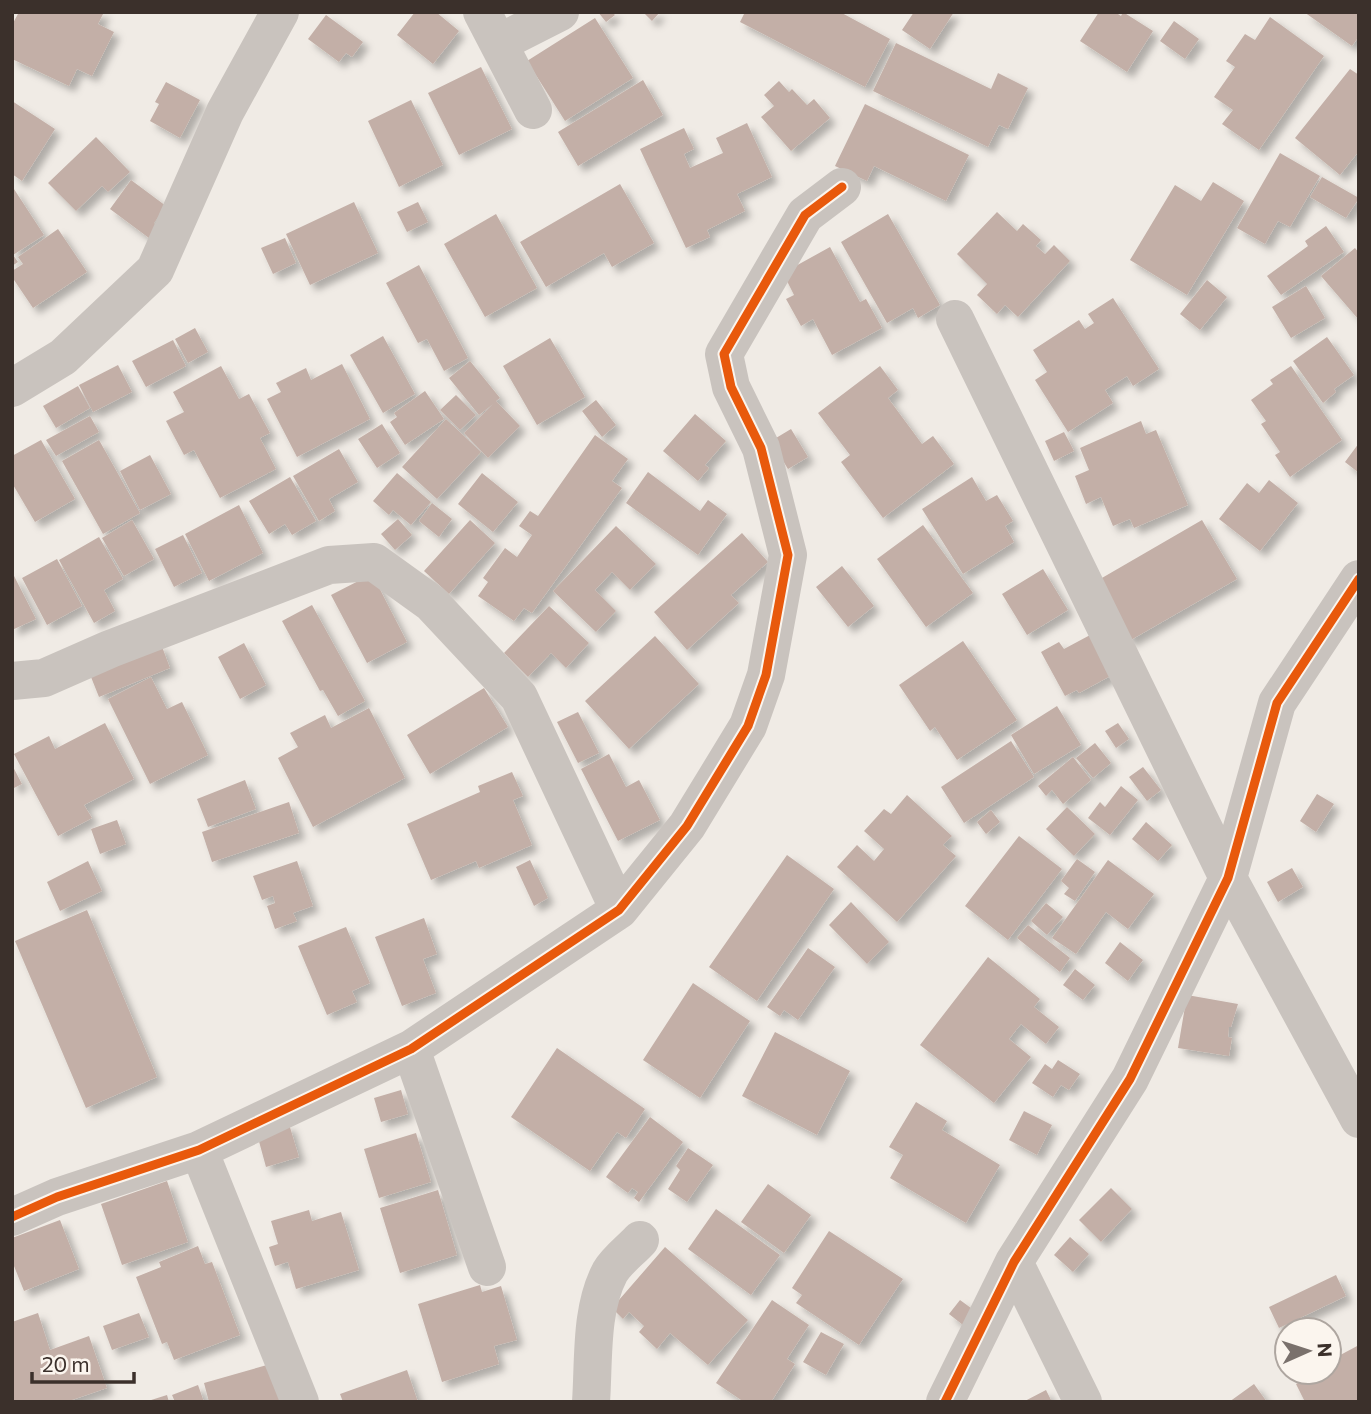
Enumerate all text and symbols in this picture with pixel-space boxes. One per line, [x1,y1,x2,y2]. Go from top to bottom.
north arrow [1273,1316,1343,1386]
scale bar [32,1340,133,1384]
text: N [1314,1342,1337,1358]
text: 20 m [42,1351,90,1376]

